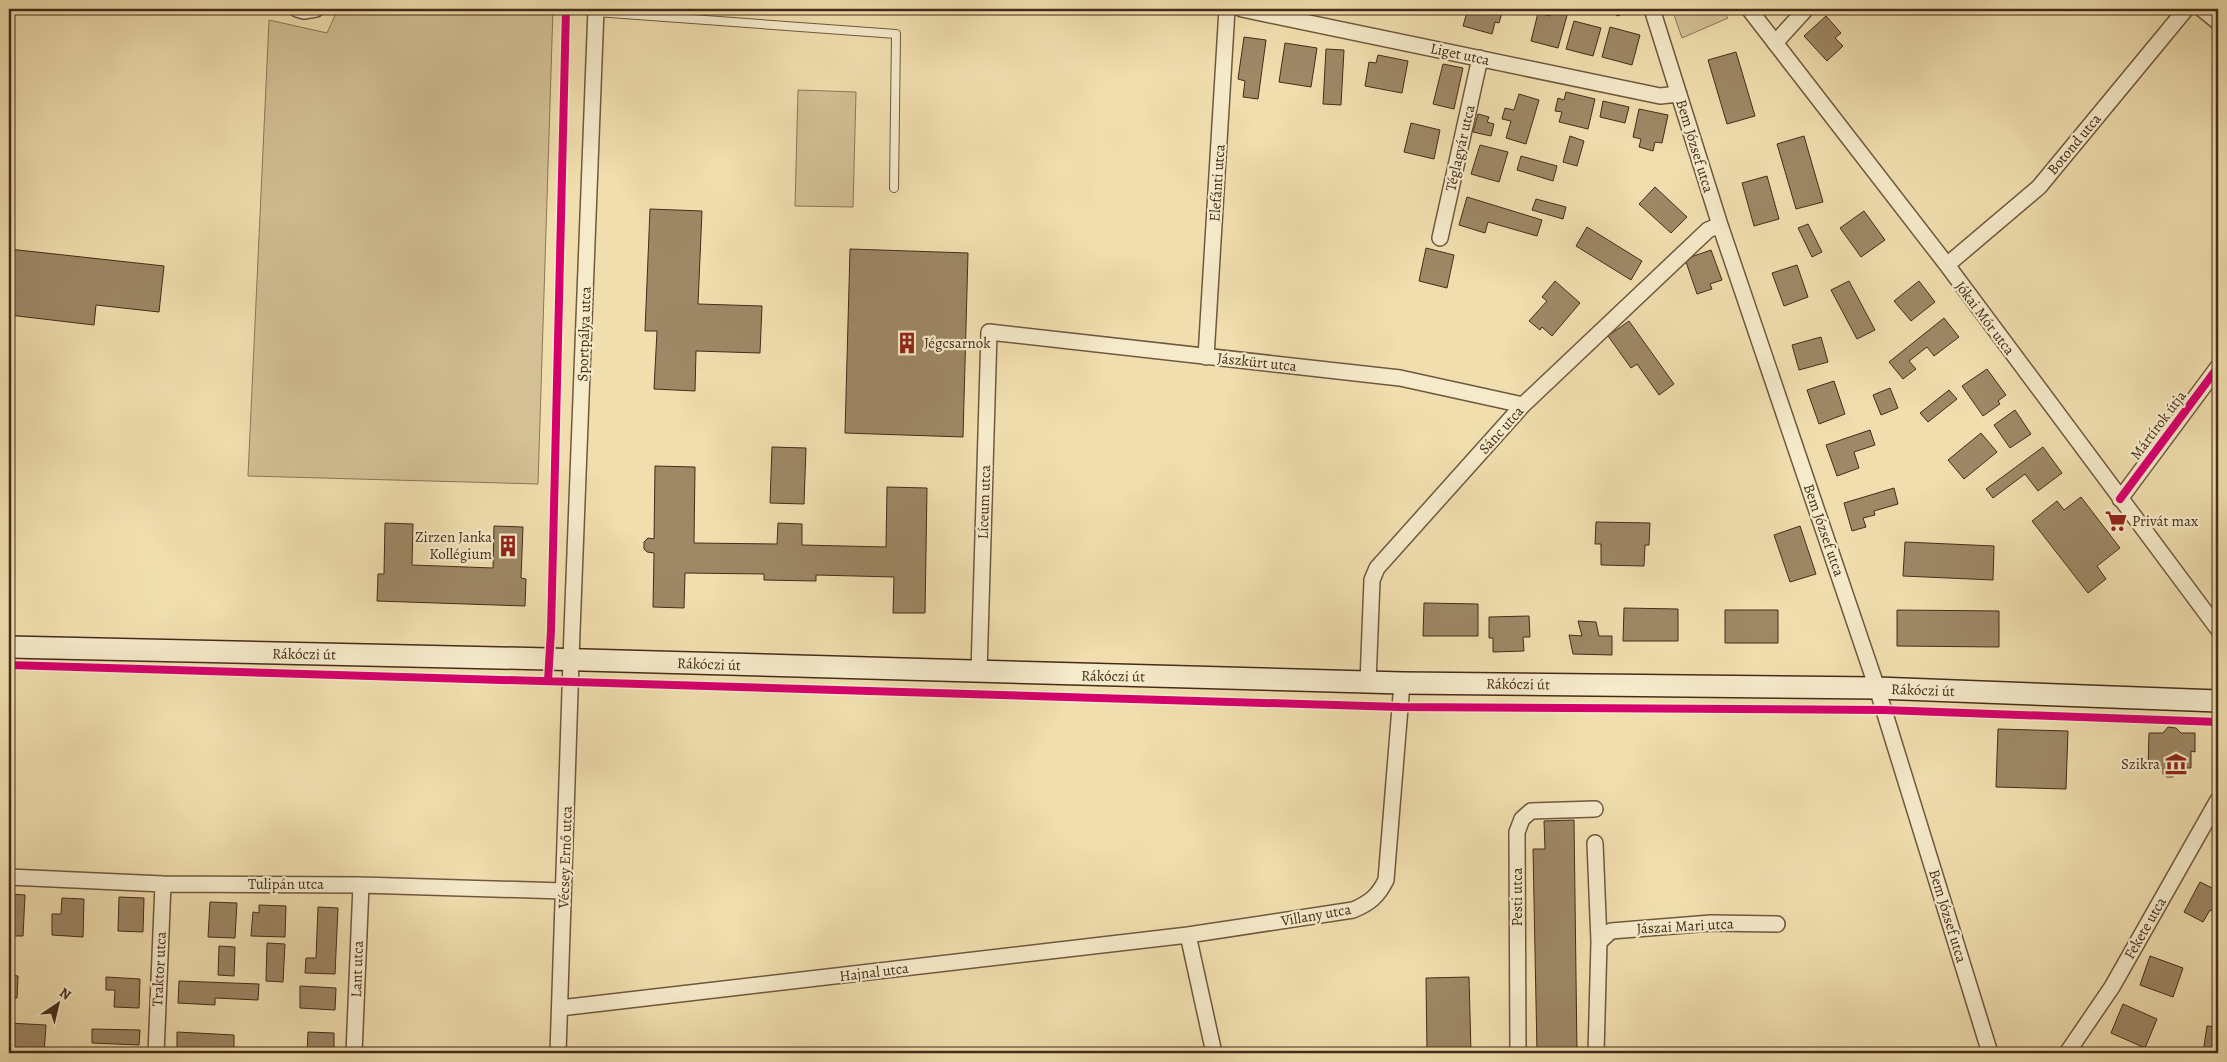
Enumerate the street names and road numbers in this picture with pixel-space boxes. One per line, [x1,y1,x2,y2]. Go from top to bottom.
street label: Liget utca [1428,38,1492,70]
street label: Bem József utca [1671,97,1719,195]
street label: Téglagyár utca [1440,103,1480,193]
street label: Botond utca [2042,109,2106,179]
street label: Elefánti utca [1204,144,1230,222]
street label: Jókai Mór utca [1951,277,2019,359]
street label: Sportpálya utca [572,286,596,382]
street label: Jászkürt utca [1216,348,1298,376]
street label: Mártírok útja [2125,386,2191,464]
street label: Sánc utca [1474,402,1528,458]
street label: Líceum utca [973,464,995,540]
street label: Bem József utca [1799,481,1849,579]
street label: Rákóczi út [272,643,336,665]
street label: Rákóczi út [677,653,741,675]
street label: Rákóczi út [1081,665,1145,687]
street label: Rákóczi út [1486,673,1550,695]
street label: Rákóczi út [1891,679,1955,701]
street label: Vécsey Ernő utca [553,805,577,910]
street label: Bem József utca [1924,867,1972,965]
street label: Pesti utca [1507,868,1527,926]
street label: Tulipán utca [248,874,324,894]
street label: Fekete utca [2119,893,2171,963]
street label: Villany utca [1278,899,1353,931]
street label: Jászai Mari utca [1636,913,1734,939]
street label: Traktor utca [147,931,171,1007]
street label: Lant utca [346,940,368,998]
street label: Hajnal utca [838,958,910,986]

